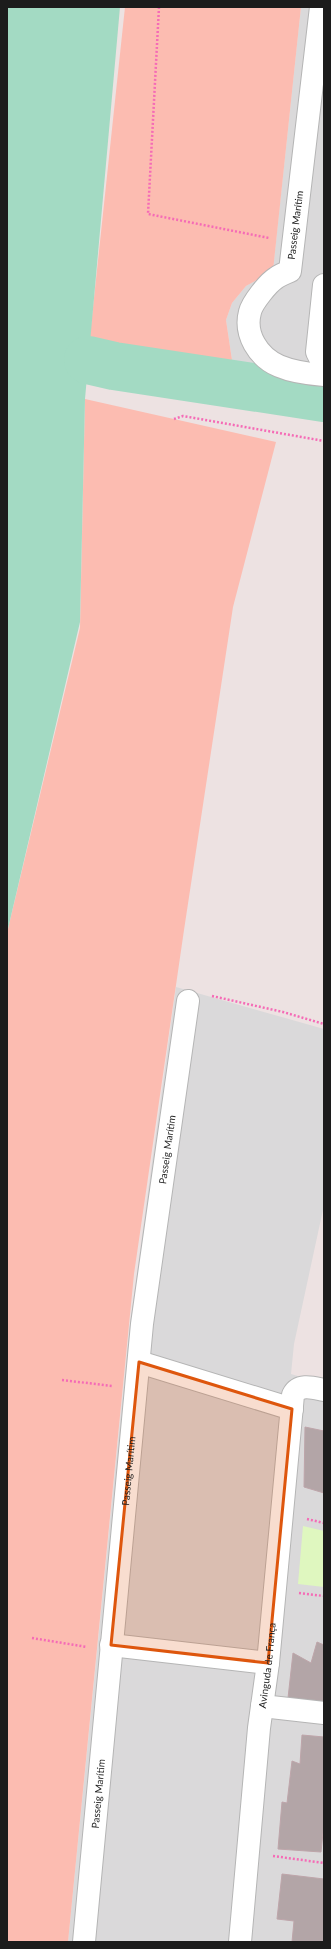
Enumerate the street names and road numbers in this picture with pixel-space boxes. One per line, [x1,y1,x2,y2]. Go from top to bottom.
street label: Passeig Marítim [285,190,305,260]
street label: Passeig Marítim [156,1114,178,1185]
street label: Passeig Marítim [119,1436,137,1506]
street label: Avinguda de França [256,1622,278,1709]
street label: Passeig Marítim [89,1758,107,1829]

